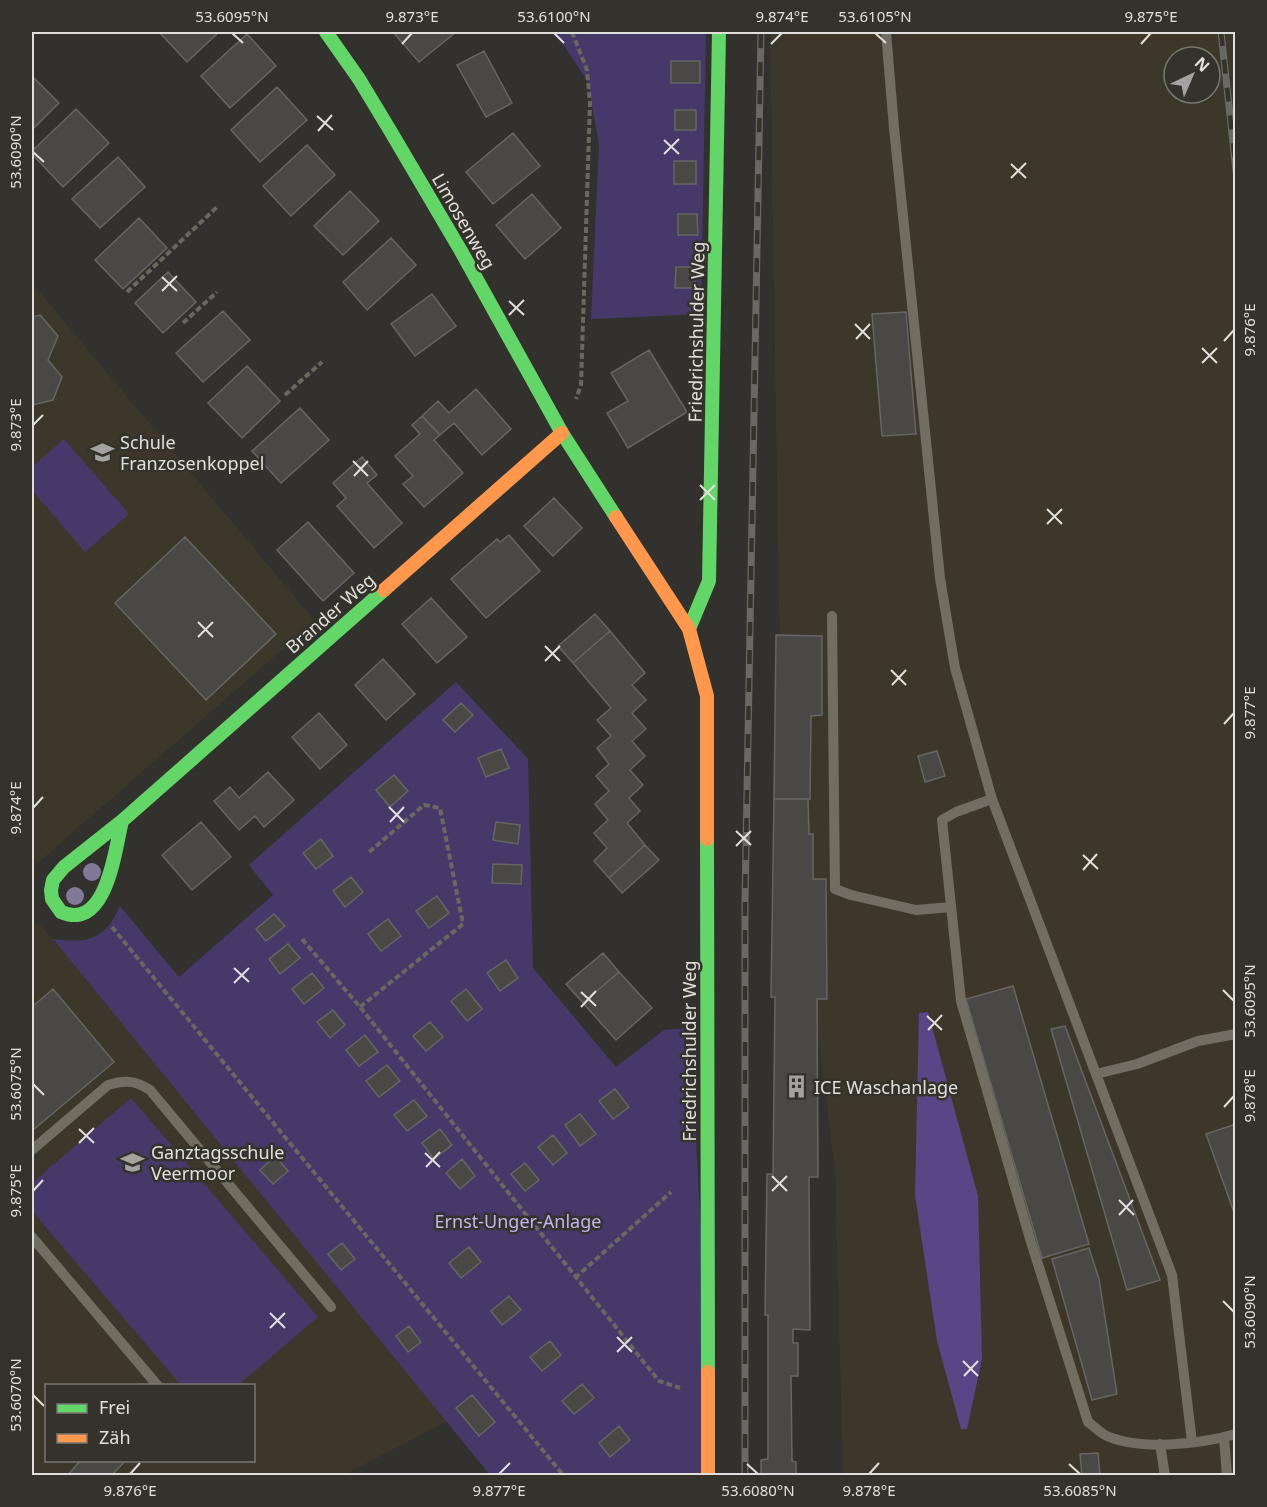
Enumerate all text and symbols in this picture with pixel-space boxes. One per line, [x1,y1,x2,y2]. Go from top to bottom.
text: 53.6095°N [195,6,269,26]
text: 9.873°E [385,6,439,26]
text: 53.6100°N [517,6,591,26]
text: 9.874°E [755,6,809,26]
text: 53.6105°N [838,6,912,26]
text: 9.875°E [1124,6,1178,26]
north arrow [1162,45,1222,105]
text: N [1190,52,1215,77]
text: 53.6090°N [5,115,25,189]
street label: Limosenweg [427,169,501,273]
street label: Friedrichshulder Weg [682,241,710,423]
text: 9.876°E [1239,303,1259,357]
text: 9.873°E [5,398,25,452]
place label: Schule Franzosenkoppel [120,430,264,475]
school or university icon: Schule Franzosenkoppel [89,439,115,465]
street label: Brander Weg [280,568,380,658]
text: 9.877°E [1239,686,1259,740]
text: 9.874°E [5,781,25,835]
street label: Friedrichshulder Weg [677,961,701,1141]
text: 53.6095°N [1239,964,1259,1038]
text: 53.6075°N [5,1047,25,1121]
text: 9.878°E [1239,1069,1259,1123]
building icon: ICE Waschanlage [783,1074,809,1100]
place label: ICE Waschanlage [814,1075,958,1099]
place label: Ganztagsschule Veermoor [151,1140,284,1185]
school or university icon: Ganztagsschule Veermoor [120,1149,146,1175]
text: 9.875°E [5,1164,25,1218]
park label: Ernst-Unger-Anlage [435,1209,601,1233]
text: 53.6090°N [1239,1275,1259,1349]
text: 53.6070°N [5,1358,25,1432]
legend [45,1384,255,1462]
text: Frei [99,1395,130,1419]
text: Zäh [99,1425,131,1449]
text: 9.876°E [103,1480,157,1500]
text: 9.877°E [472,1480,526,1500]
text: 53.6080°N [721,1480,795,1500]
text: 9.878°E [842,1480,896,1500]
text: 53.6085°N [1043,1480,1117,1500]

